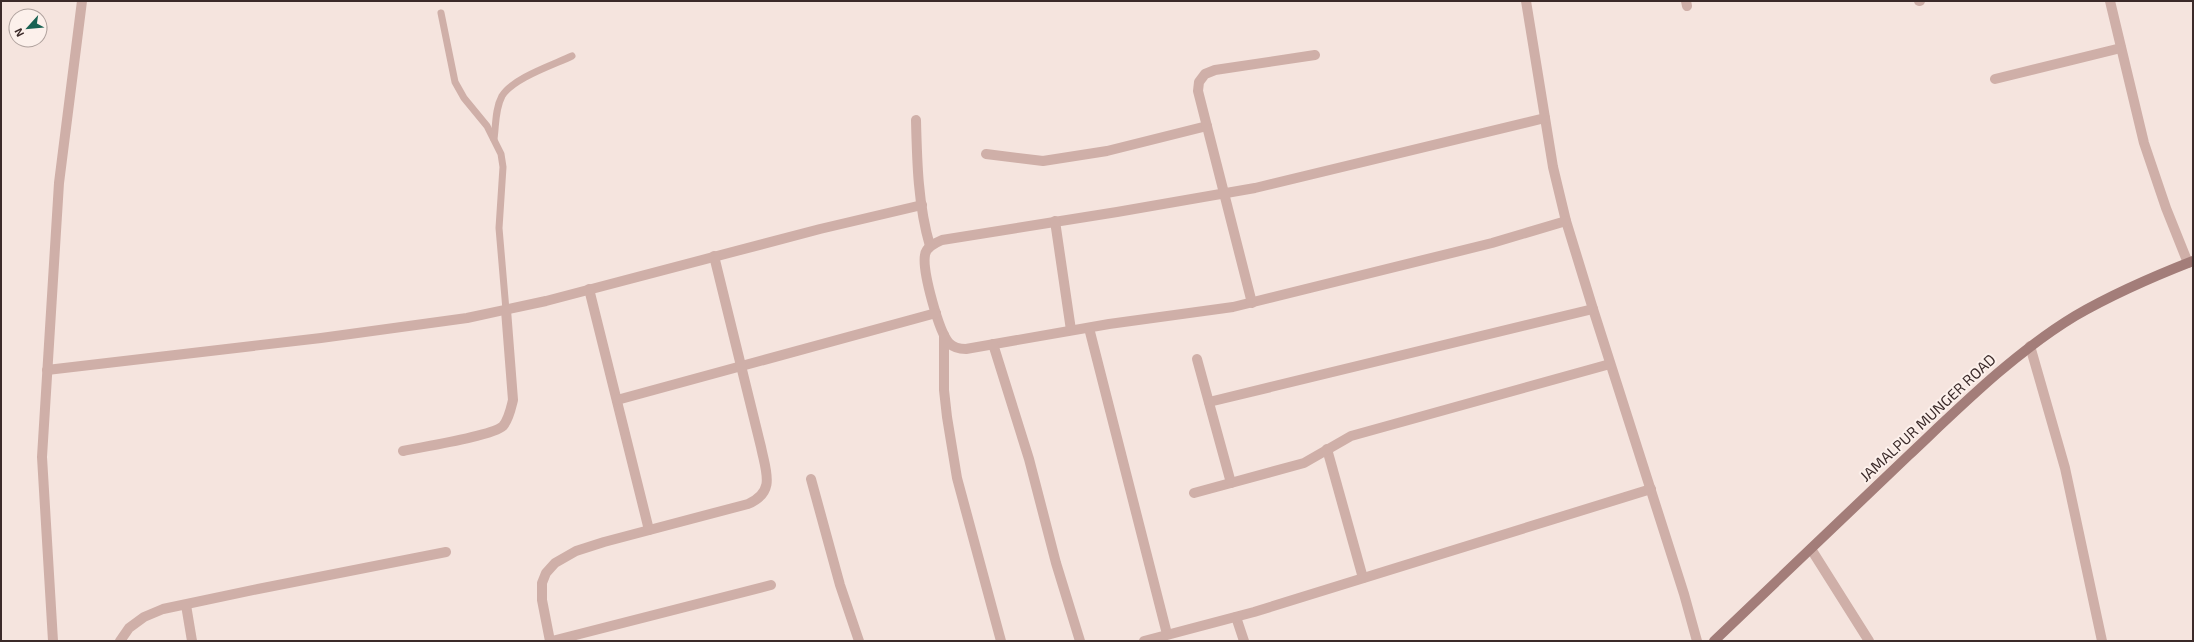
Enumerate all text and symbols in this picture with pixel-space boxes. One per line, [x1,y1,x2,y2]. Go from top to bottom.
north arrow [8,8,48,48]
text: N [11,26,26,39]
street label: JAMALPUR MUNGER ROAD [1856,350,1999,485]

